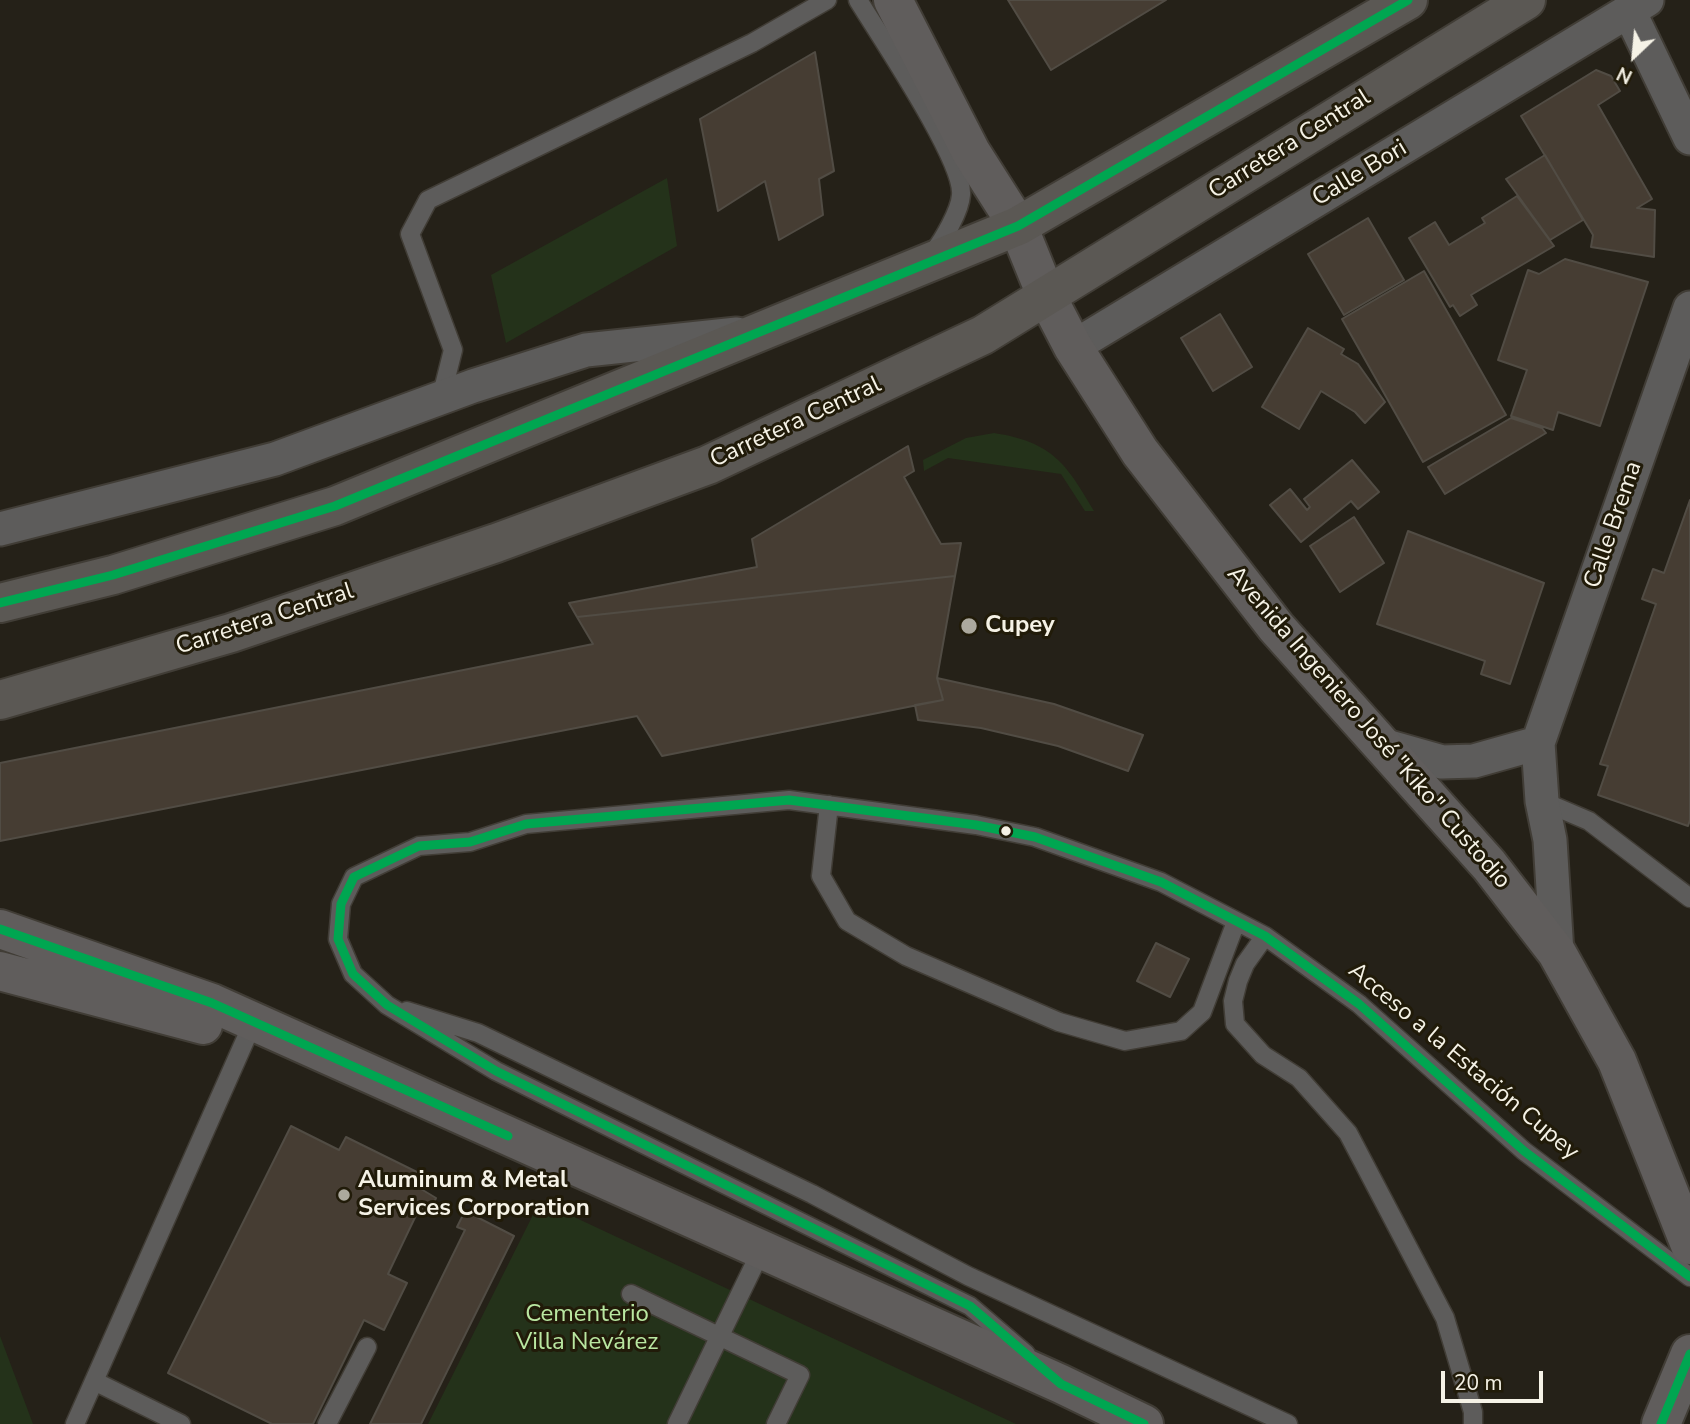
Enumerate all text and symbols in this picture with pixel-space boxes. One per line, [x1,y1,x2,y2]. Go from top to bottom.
north arrow [1599,21,1669,91]
text: N [1613,60,1637,90]
street label: Carretera Central [1204,84,1376,206]
street label: Calle Bori [1307,135,1413,213]
street label: Carretera Central [706,371,886,475]
street label: Calle Brema [1579,458,1649,592]
street label: Avenida Ingeniero José "Kiko" Custodio [1220,561,1516,895]
street label: Carretera Central [173,578,357,662]
place label: Cupey [985,612,1055,640]
marker: Cupey [959,616,979,636]
unlabelled marker [999,824,1013,838]
street label: Acceso a la Estación Cupey [1342,957,1584,1167]
place label: Aluminum & Metal Services Corporation [358,1167,590,1223]
marker: Aluminum & Metal Services Corporation [336,1187,352,1203]
park label: Cementerio Villa Nevárez [516,1301,658,1357]
scale bar [1445,1358,1546,1402]
text: 20 m [1454,1369,1503,1397]

